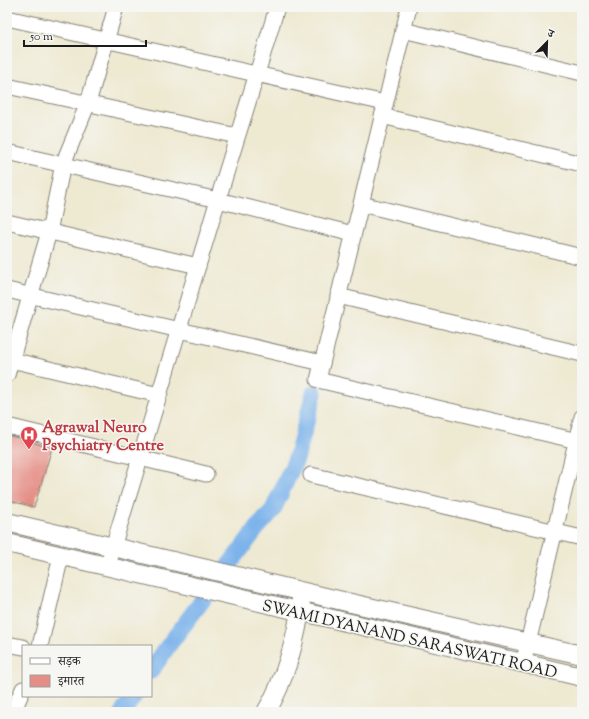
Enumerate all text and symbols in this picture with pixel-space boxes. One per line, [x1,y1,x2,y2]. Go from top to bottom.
scale bar [24,22,146,48]
north arrow [527,22,567,62]
text: उ [544,25,558,43]
text: 50 m [29,28,53,46]
place label: Agrawal Neuro Psychiatry Centre [42,417,165,458]
hospital icon: Agrawal Neuro Psychiatry Centre [19,425,39,450]
street label: SWAMI DYANAND SARASWATI ROAD [260,595,559,686]
legend [22,645,152,697]
text: सड़क [57,653,82,671]
text: इमारत [57,673,85,691]

